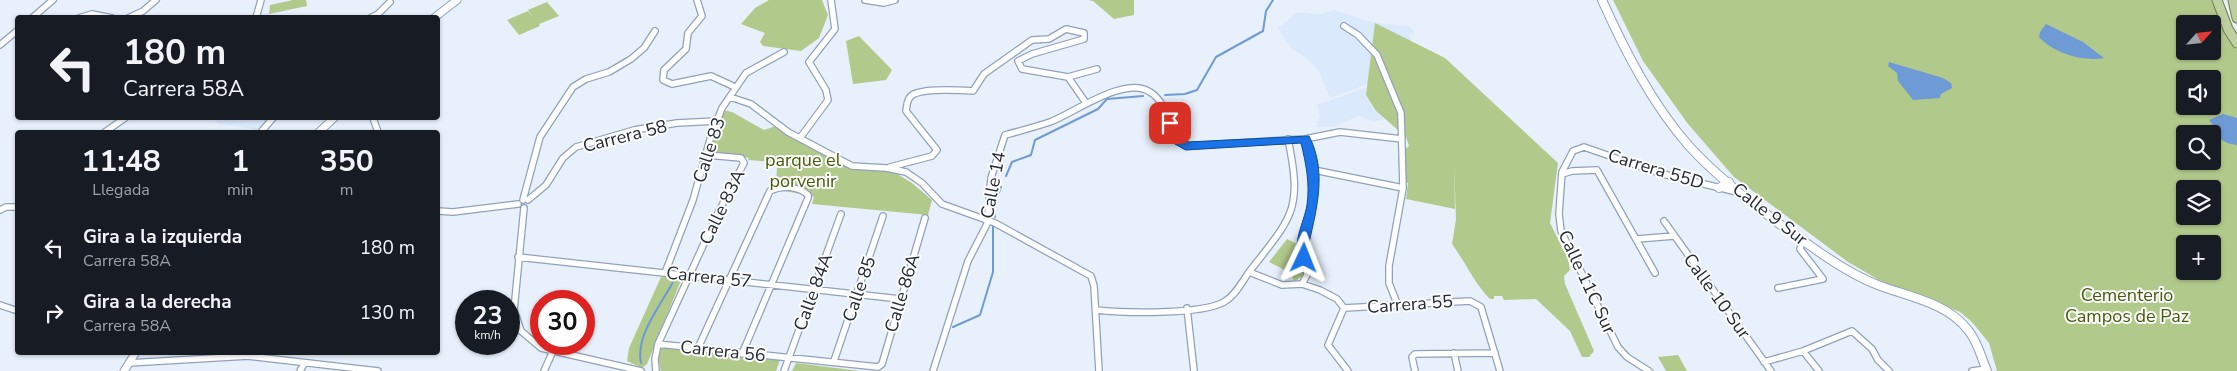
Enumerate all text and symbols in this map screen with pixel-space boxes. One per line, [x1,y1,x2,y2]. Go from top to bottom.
north arrow [2176,15,2221,60]
map controls [2176,15,2221,280]
text: 180 m [123,29,226,76]
icon: left [40,35,105,100]
button: sound [2176,70,2221,115]
text: Carrera 58A [123,74,244,104]
pin [1149,102,1191,144]
icon: arrive [1156,109,1184,137]
street label: Carrera 58 [580,114,670,158]
street label: Calle 83 [687,114,731,186]
button: search [2176,125,2221,170]
text: 11:48 [81,141,161,182]
text: 1 [231,141,249,182]
text: 350 [320,141,374,182]
street label: Carrera 55D [1605,143,1707,195]
park label: parque el porvenir [765,148,842,193]
street label: Calle 14 [975,149,1011,221]
street label: Calle 83A [693,165,751,249]
street label: Calle 9 Sur [1727,177,1813,251]
text: Llegada [92,179,150,201]
text: min [227,179,253,201]
text: m [340,179,354,201]
button: layers [2176,180,2221,225]
text: Gira a la izquierda [83,224,242,250]
street label: Calle 11C Sur [1552,226,1622,338]
position arrow [1277,231,1329,283]
icon: left [40,234,68,262]
text: 180 m [360,235,415,261]
button: + [2176,235,2221,280]
street label: Calle 10 Sur [1678,249,1756,344]
text: Carrera 58A [83,250,171,272]
street label: Calle 84A [788,250,838,334]
street label: Calle 86A [879,251,925,335]
street label: Calle 85 [837,253,881,325]
street label: Carrera 57 [665,261,753,293]
park label: Cementerio Campos de Paz [2065,283,2189,328]
text: Gira a la derecha [83,289,232,315]
street label: Carrera 55 [1366,289,1454,319]
speed limit sign: 30 [530,290,595,355]
icon: right [40,299,68,327]
text: 23 [472,299,503,333]
text: 130 m [360,300,415,326]
text: Carrera 58A [83,315,171,337]
text: km/h [474,327,501,343]
street label: Carrera 56 [679,335,767,367]

